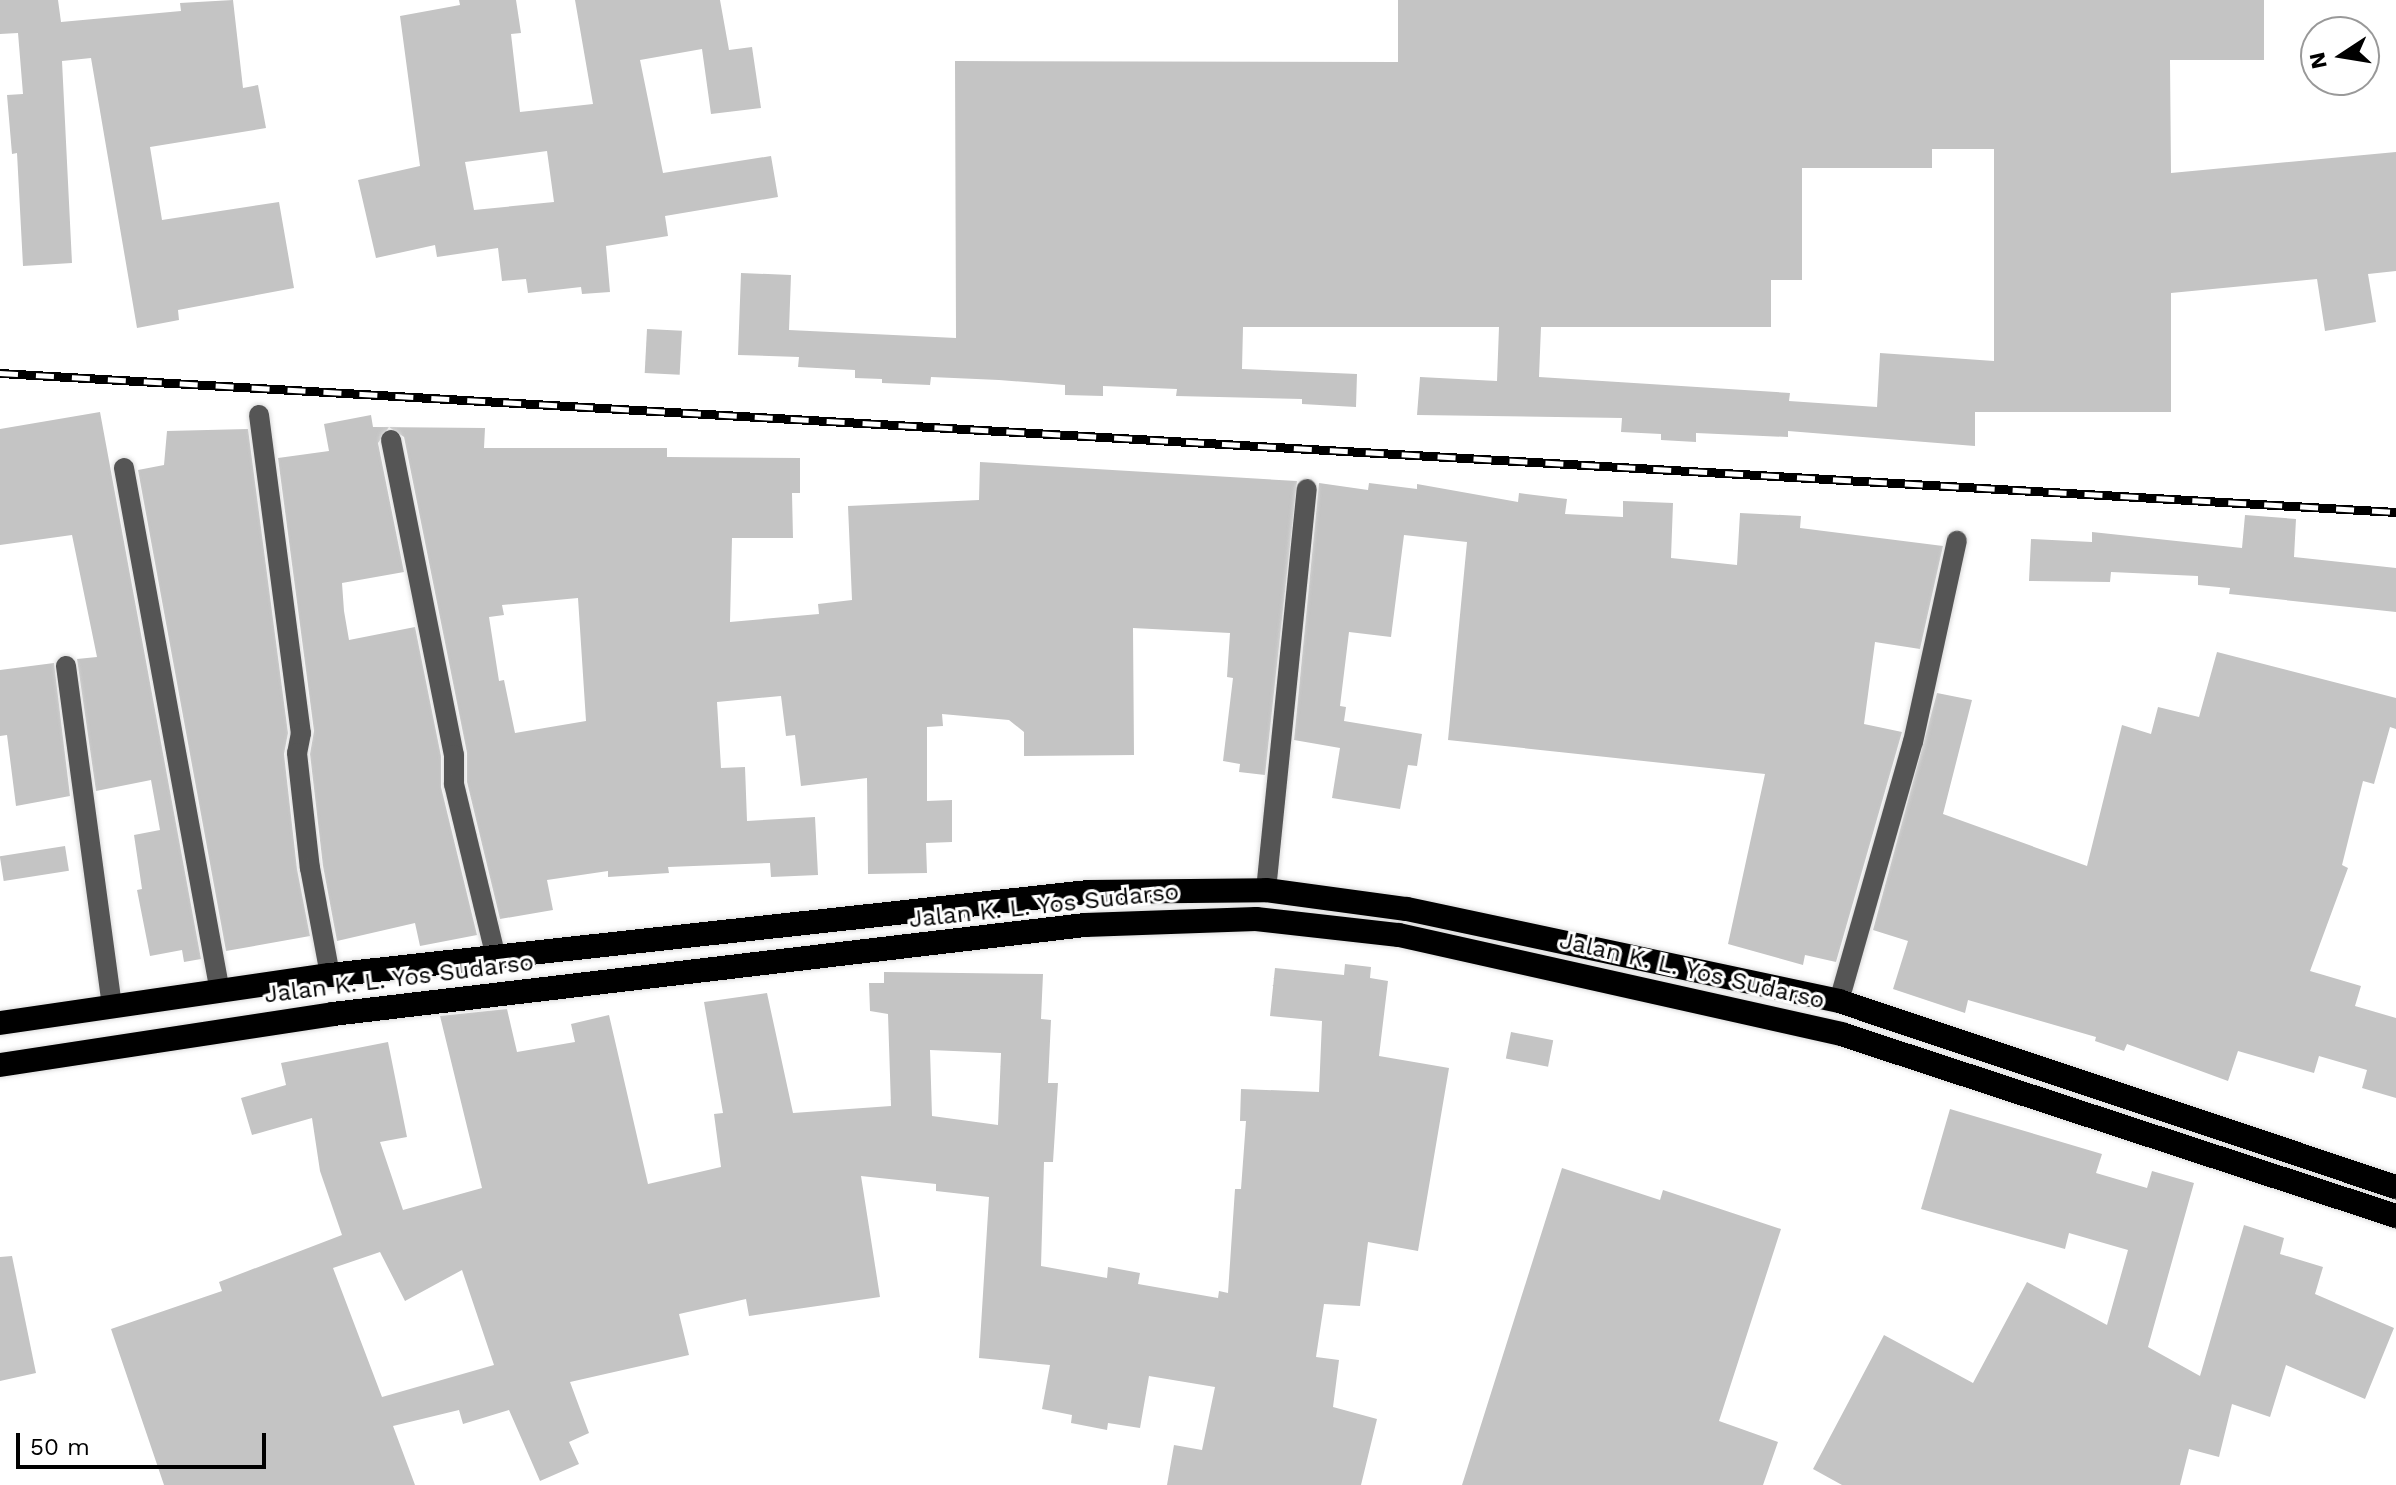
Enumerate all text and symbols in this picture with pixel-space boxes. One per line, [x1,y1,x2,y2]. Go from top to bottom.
north arrow [2300,16,2380,96]
text: N [2304,50,2332,71]
street label: Jalan K. L. Yos Sudarso [907,877,1181,935]
street label: Jalan K. L. Yos Sudarso [1556,926,1828,1016]
street label: Jalan K. L. Yos Sudarso [262,948,536,1010]
scale bar [20,1417,270,1467]
text: 50 m [30,1433,90,1461]

